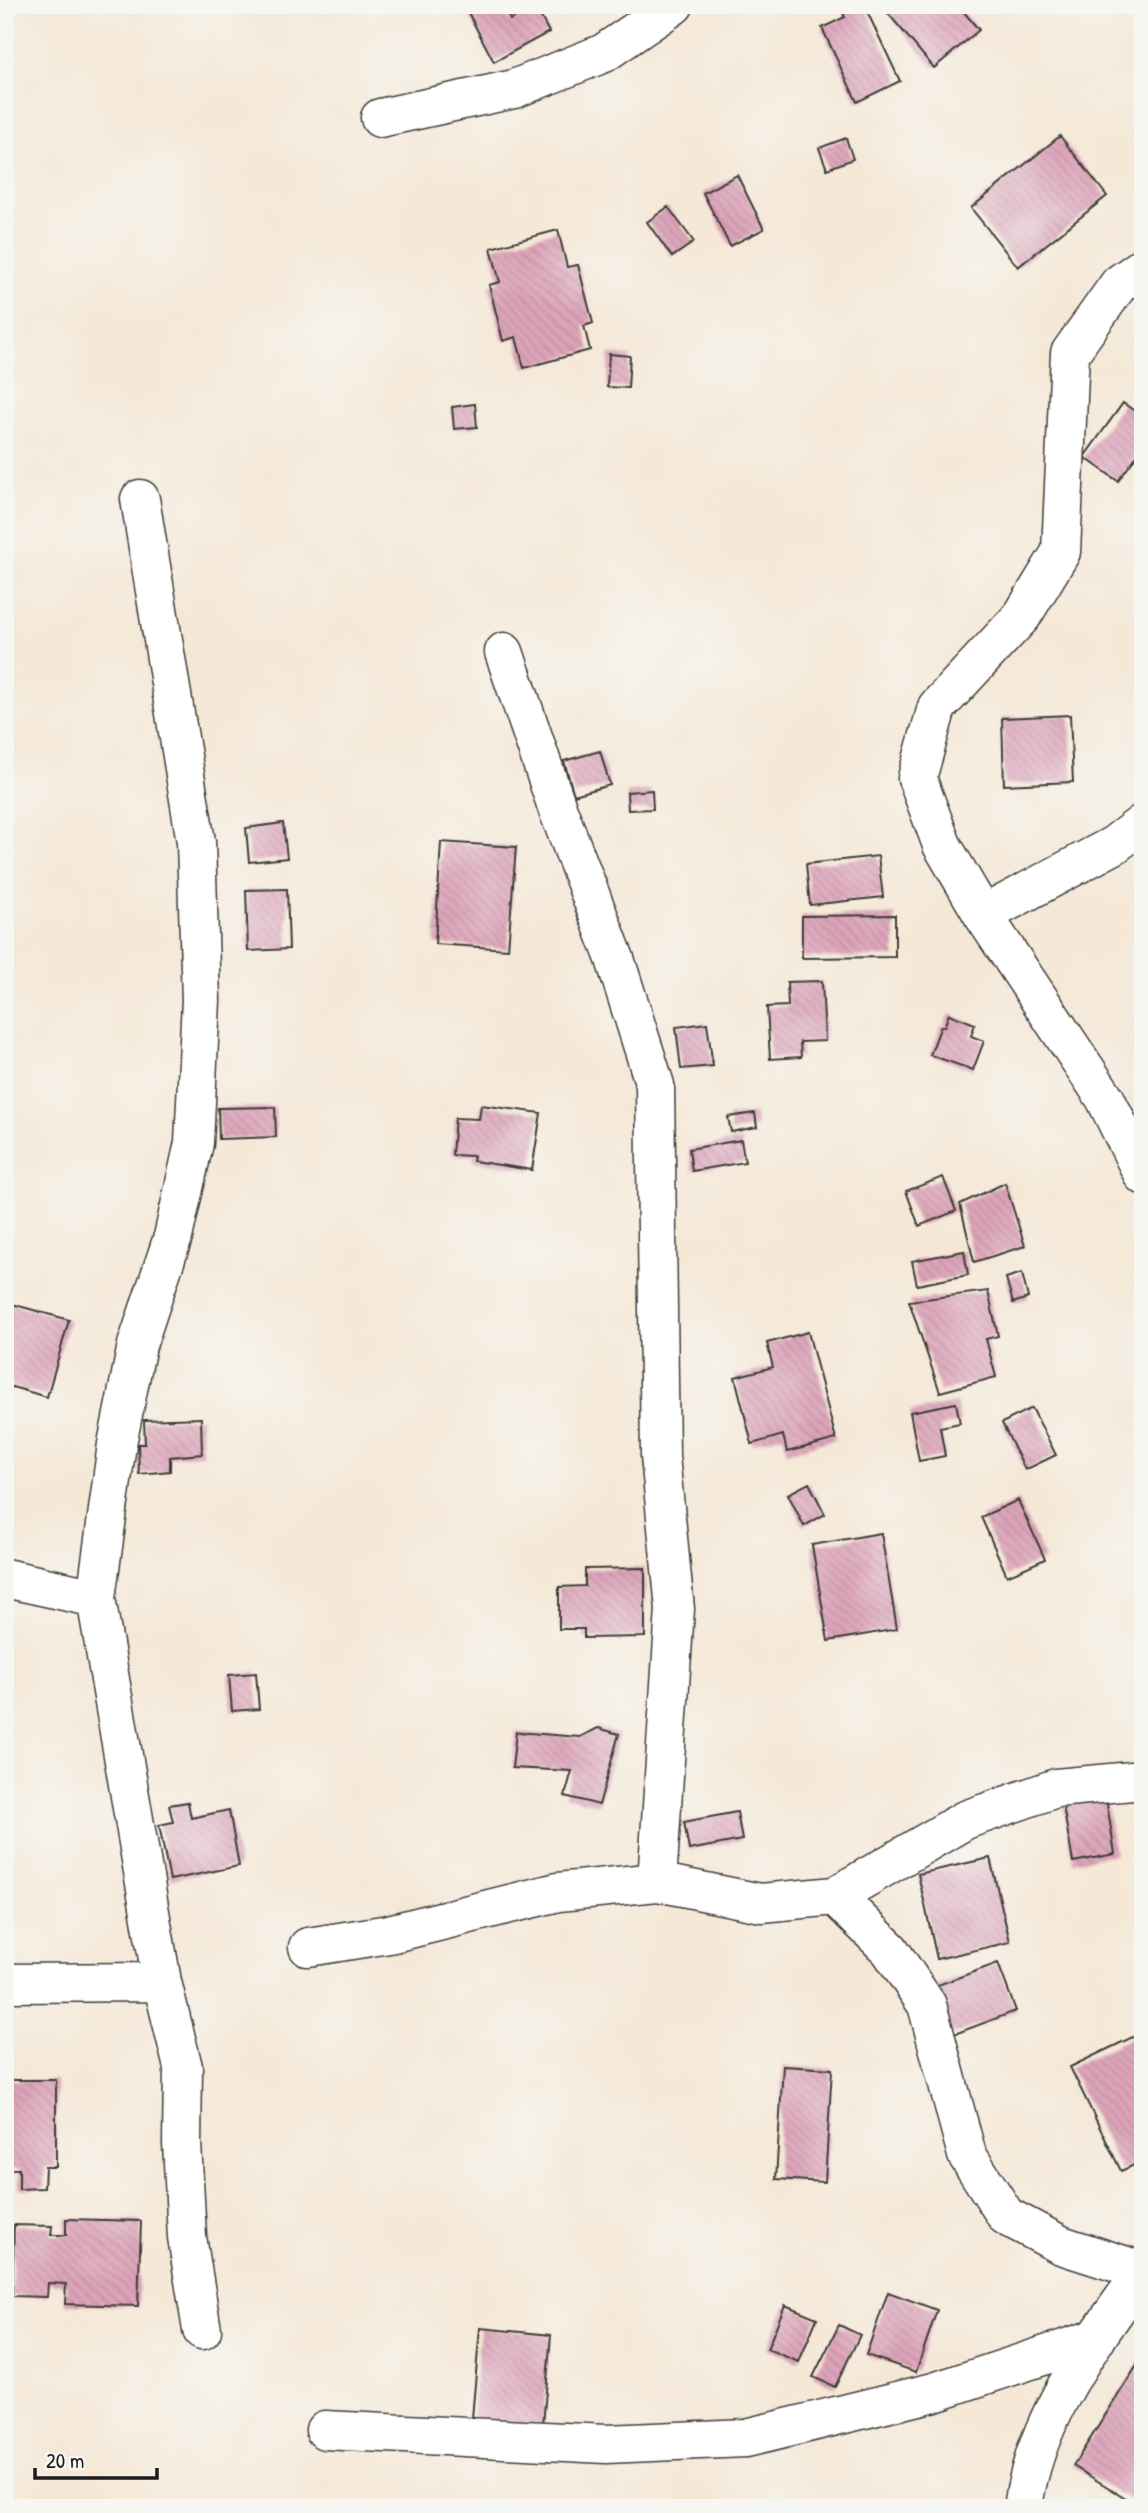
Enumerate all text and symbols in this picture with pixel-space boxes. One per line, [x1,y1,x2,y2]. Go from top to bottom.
scale bar [35,2436,158,2480]
text: 20 m [46,2446,84,2475]

